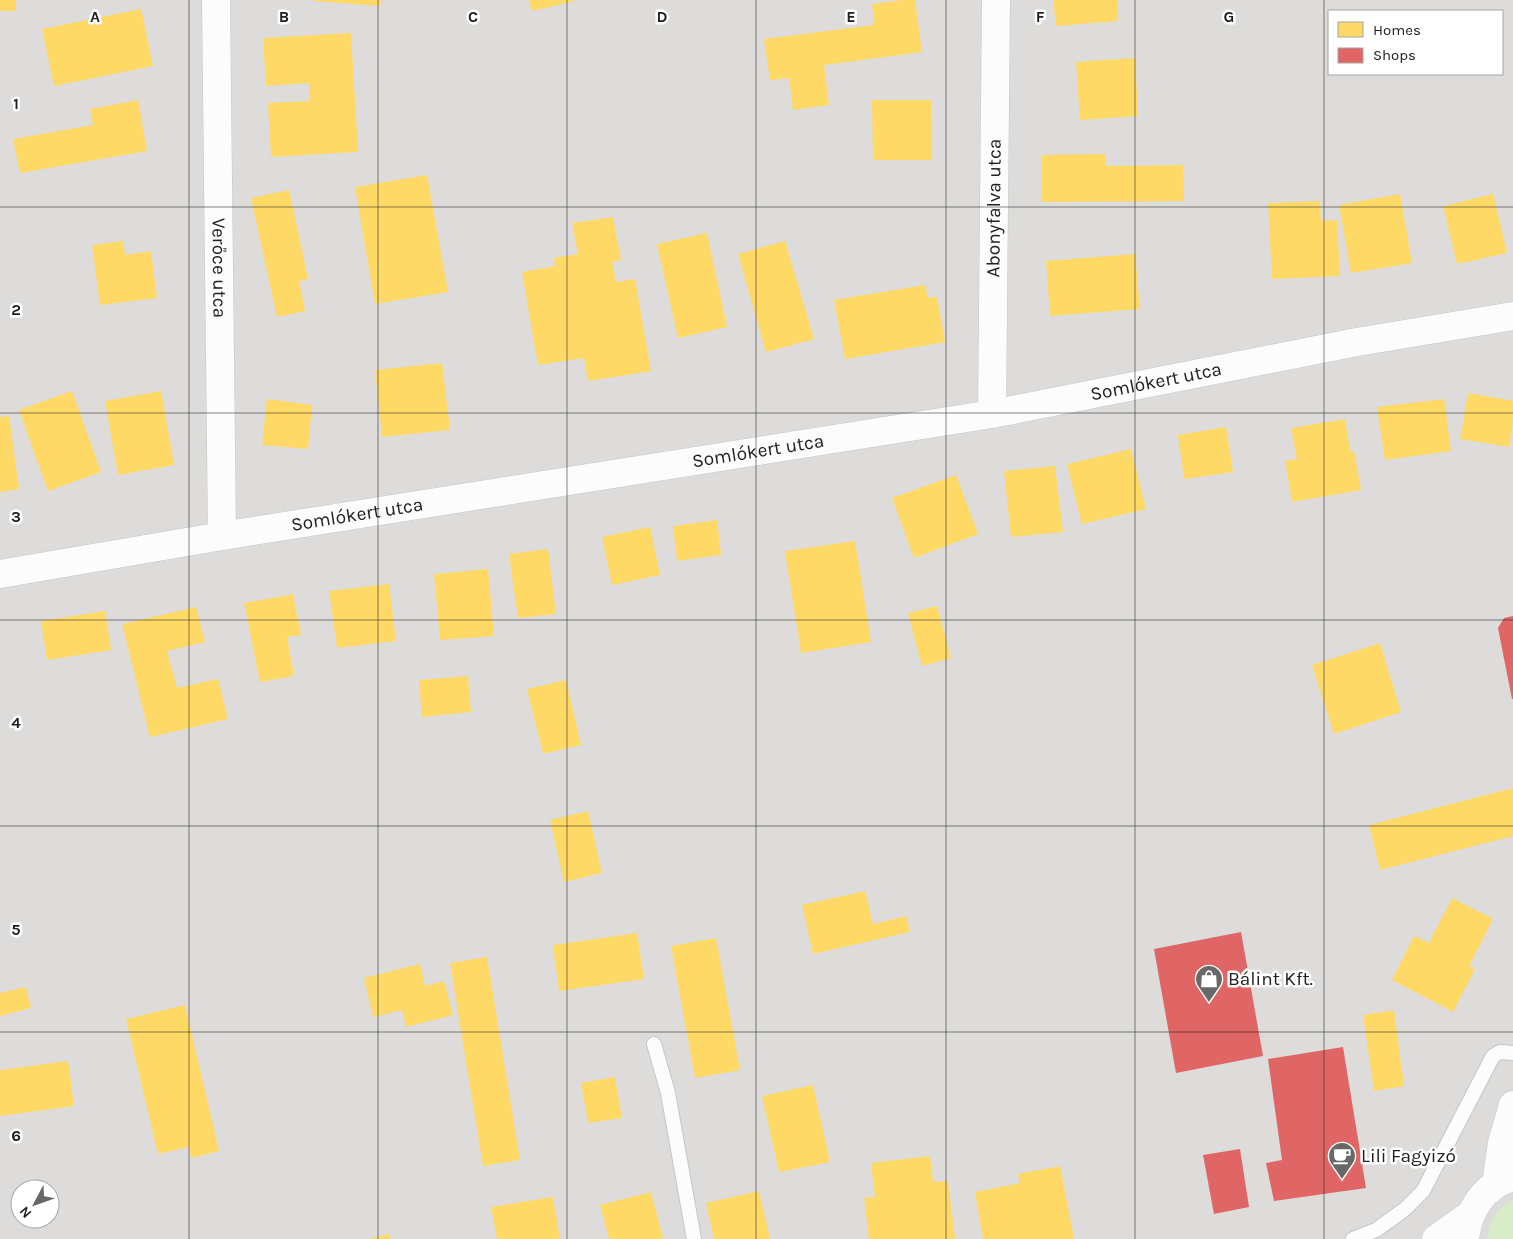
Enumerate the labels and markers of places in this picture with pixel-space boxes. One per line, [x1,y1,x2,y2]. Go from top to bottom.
shop icon: Bálint Kft. [1194,964,1224,1003]
place label: Bálint Kft. [1228,968,1313,990]
cafe icon: Lili Fagyizó [1327,1141,1357,1180]
place label: Lili Fagyizó [1361,1145,1456,1167]

